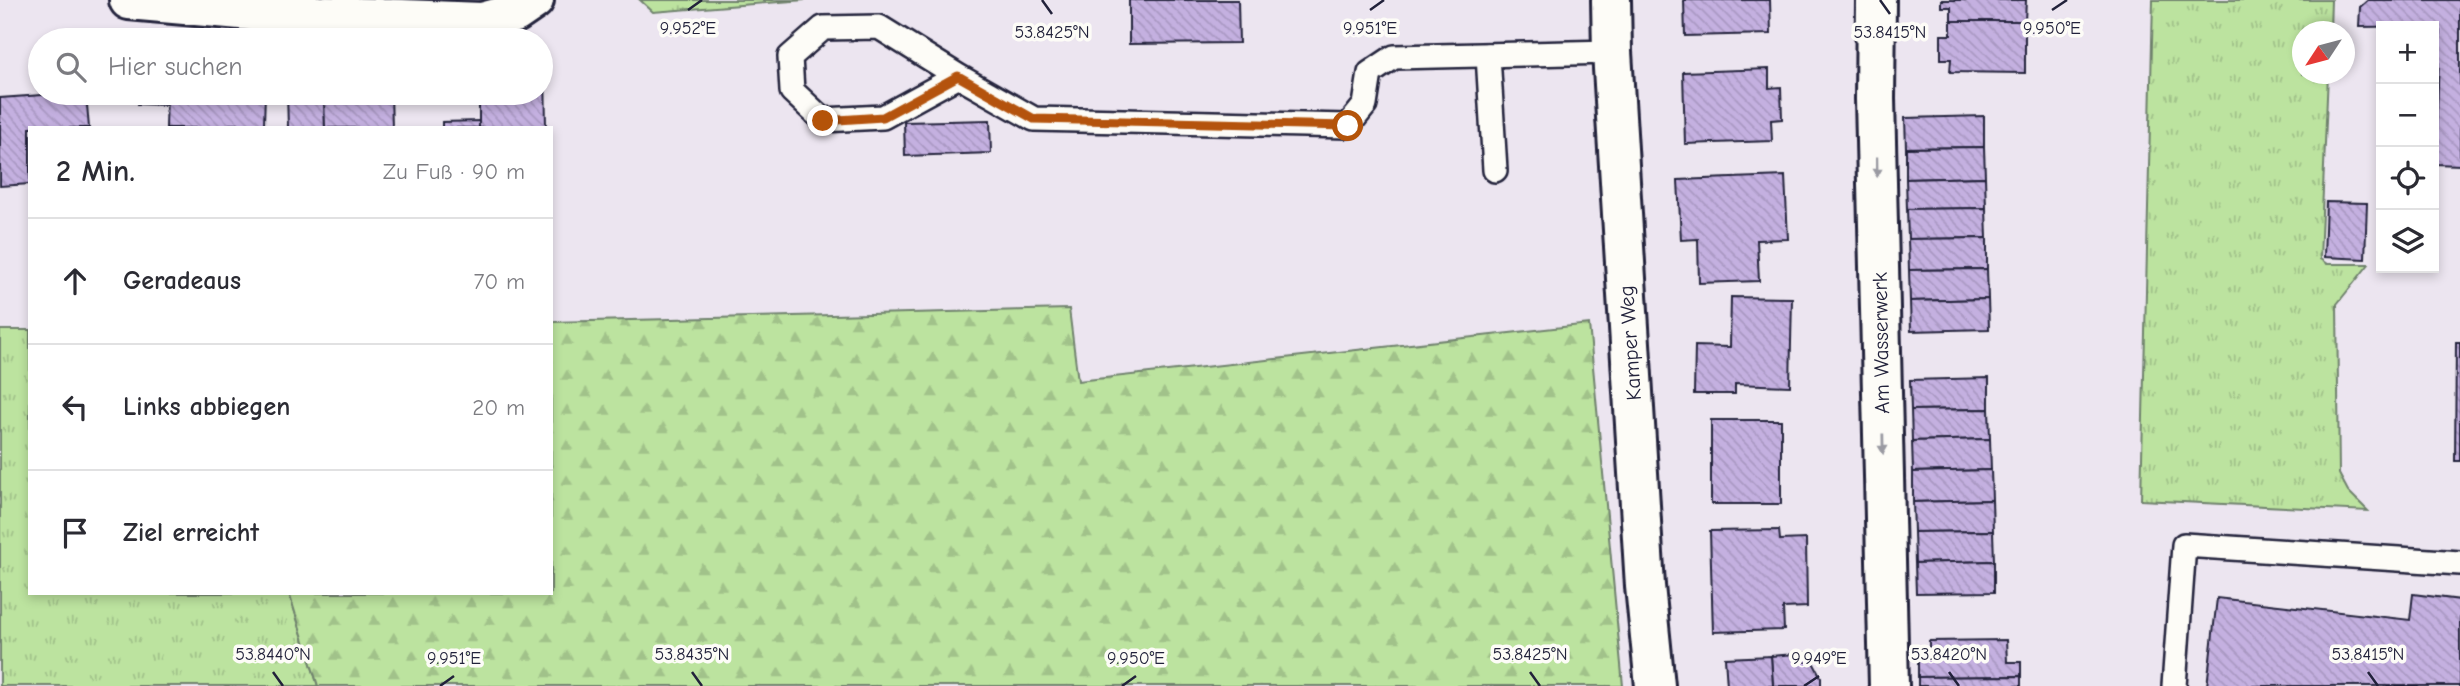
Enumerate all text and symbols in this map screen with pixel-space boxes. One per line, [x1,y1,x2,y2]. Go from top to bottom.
text: 9.952°E [660,18,716,39]
text: 9.951°E [1343,18,1397,39]
text: 9.950°E [2023,18,2081,39]
north arrow [2292,21,2355,84]
map controls [2376,21,2439,273]
button: + [2376,21,2439,84]
text: 53.8425°N [1014,22,1090,43]
text: 53.8415°N [1854,22,1926,43]
search box [28,28,553,105]
icon: search [52,48,90,86]
text: Hier suchen [108,52,243,82]
button: − [2376,84,2439,147]
route end [807,105,838,136]
route start [1332,110,1363,141]
button: locate [2376,147,2439,210]
text: 2 Min. [56,154,135,189]
one-way arrow [1871,157,1882,179]
text: Zu Fuß · 90 m [383,158,525,185]
button: layers [2376,210,2439,273]
icon: ahead [56,262,94,300]
text: Geradeaus [123,266,241,296]
text: 70 m [473,268,525,295]
street label: Am Wasserwerk [1868,272,1894,414]
street label: Kamper Weg [1614,285,1646,401]
icon: left [56,388,94,426]
text: Links abbiegen [123,392,290,422]
text: 20 m [472,394,525,421]
one-way arrow [1877,433,1889,455]
icon: arrive [56,514,94,552]
text: Ziel erreicht [123,518,259,548]
text: 53.8440°N [235,644,311,665]
text: 53.8435°N [655,644,729,665]
text: 53.8425°N [1492,644,1568,665]
text: 53.8420°N [1911,644,1987,665]
text: 53.8415°N [2332,644,2404,665]
text: 9.951°E [427,648,481,669]
text: 9.950°E [1107,648,1165,669]
text: 9.949°E [1791,648,1847,669]

